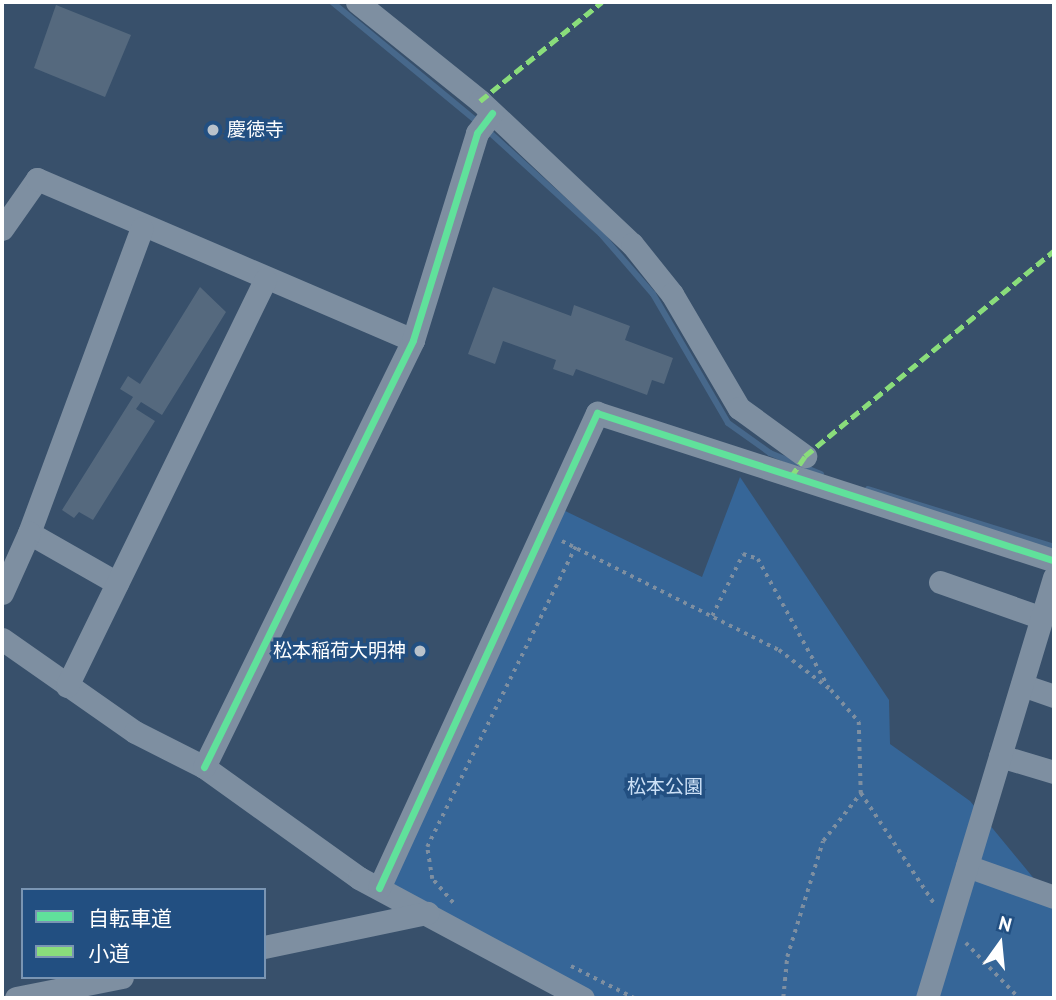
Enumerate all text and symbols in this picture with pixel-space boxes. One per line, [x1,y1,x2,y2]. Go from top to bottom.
place label: 慶徳寺 [227,119,284,141]
marker: 慶徳寺 [205,122,221,138]
place label: 松本稲荷大明神 [273,640,406,662]
marker: 松本稲荷大明神 [412,643,428,659]
park label: 松本公園 [627,776,703,798]
legend [21,888,266,979]
text: 自転車道 [88,905,172,932]
north arrow [965,909,1035,979]
text: N [996,911,1015,937]
text: 小道 [88,940,130,967]

